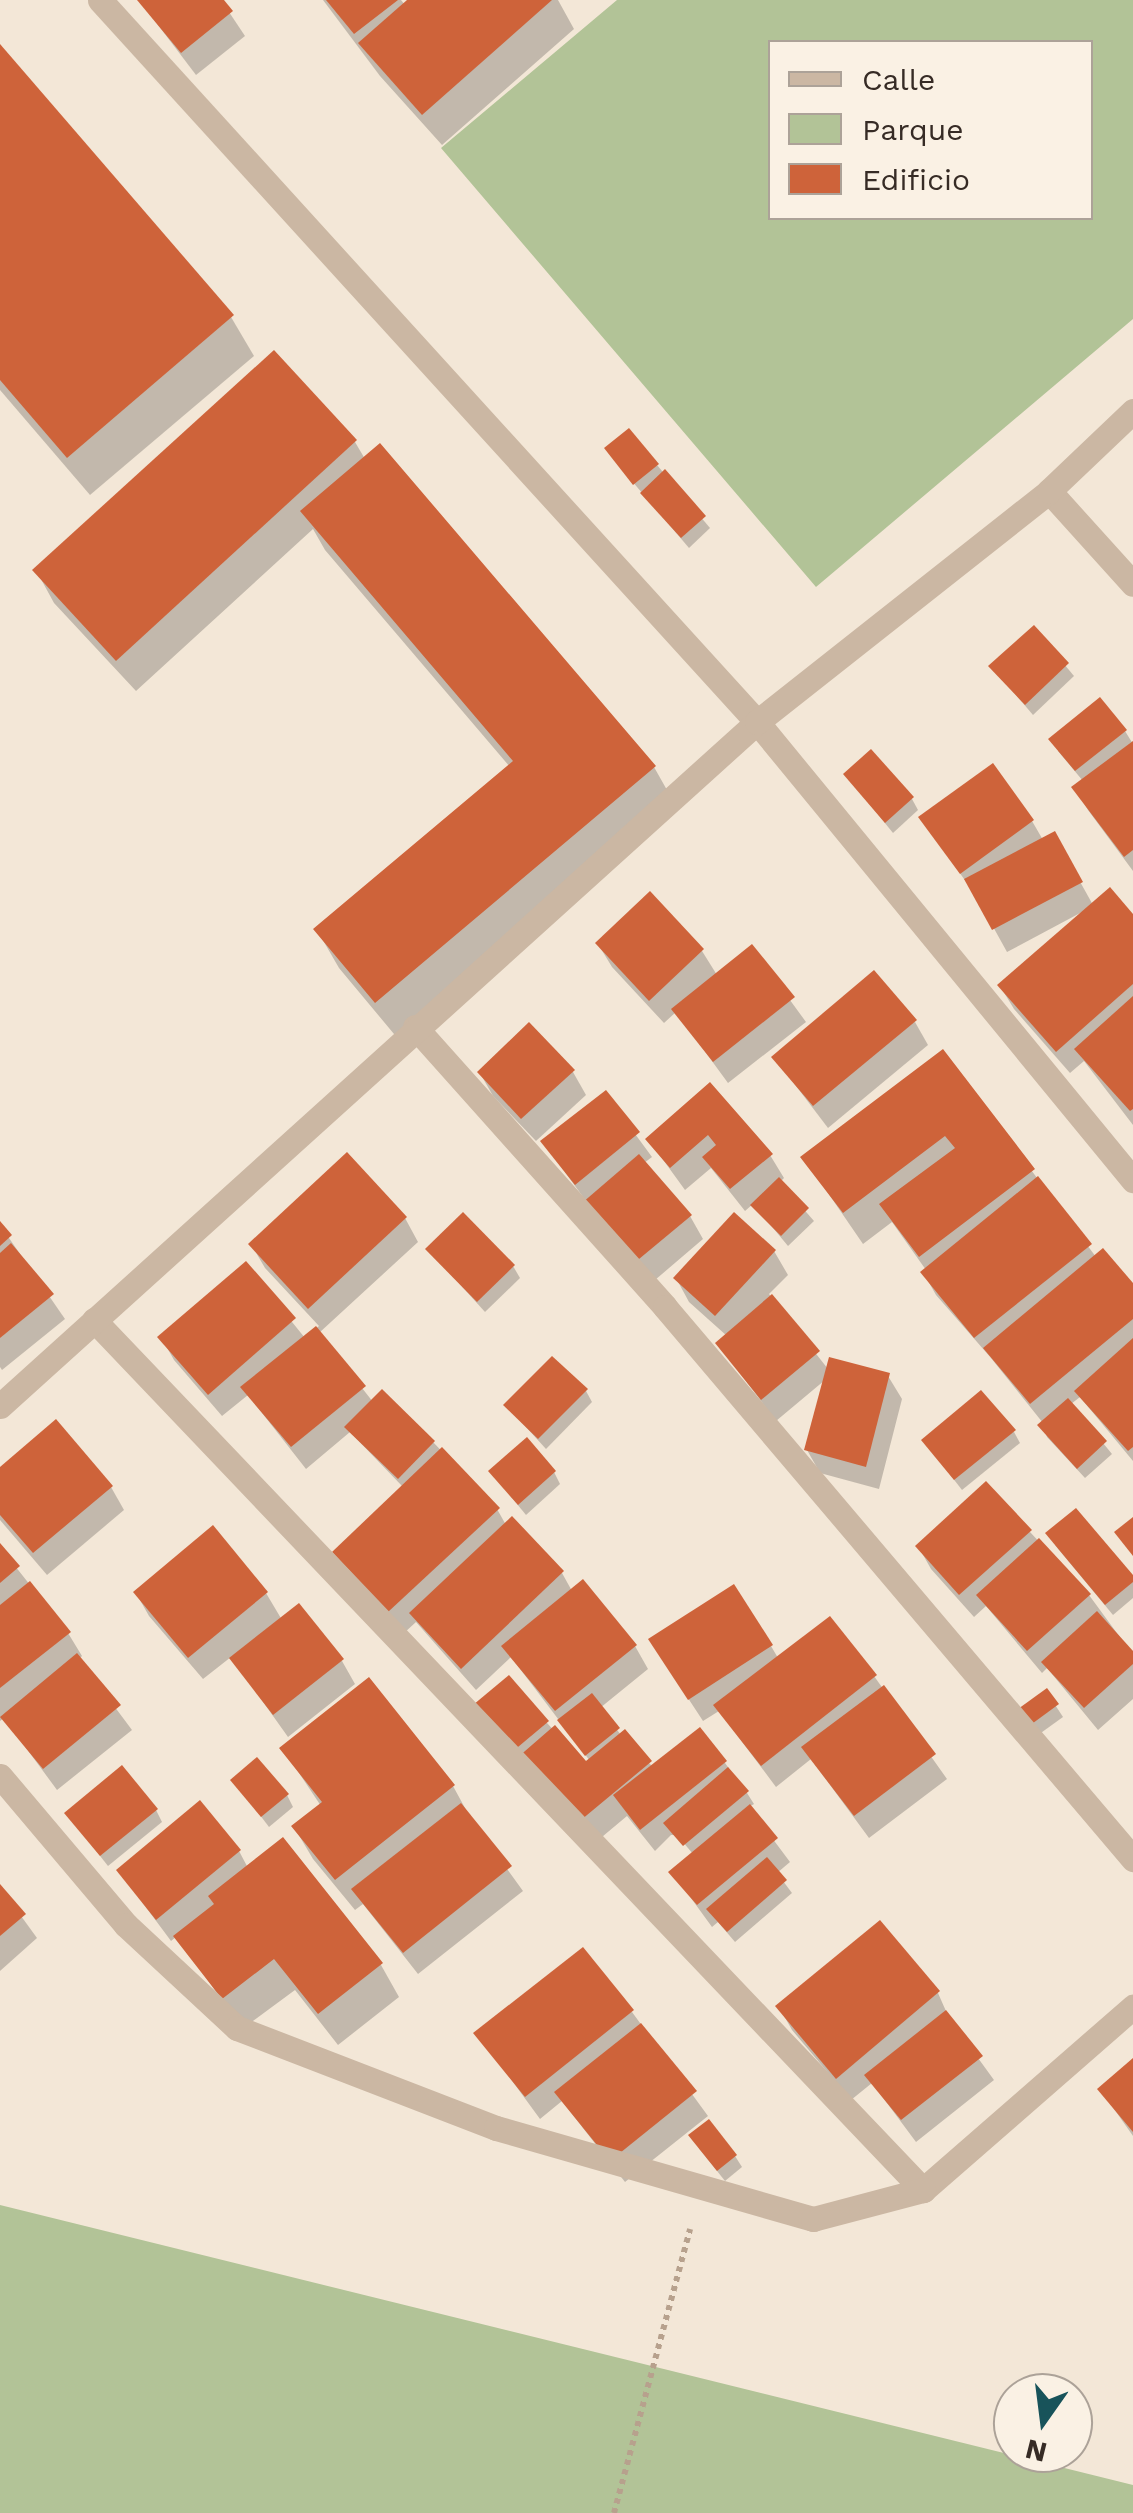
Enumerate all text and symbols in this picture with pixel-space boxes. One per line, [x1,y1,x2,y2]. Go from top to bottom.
legend [768,40,1093,220]
text: Calle [862,62,935,97]
text: Parque [862,112,964,147]
text: Edificio [862,162,970,197]
north arrow [993,2373,1093,2473]
text: N [1022,2432,1050,2469]

